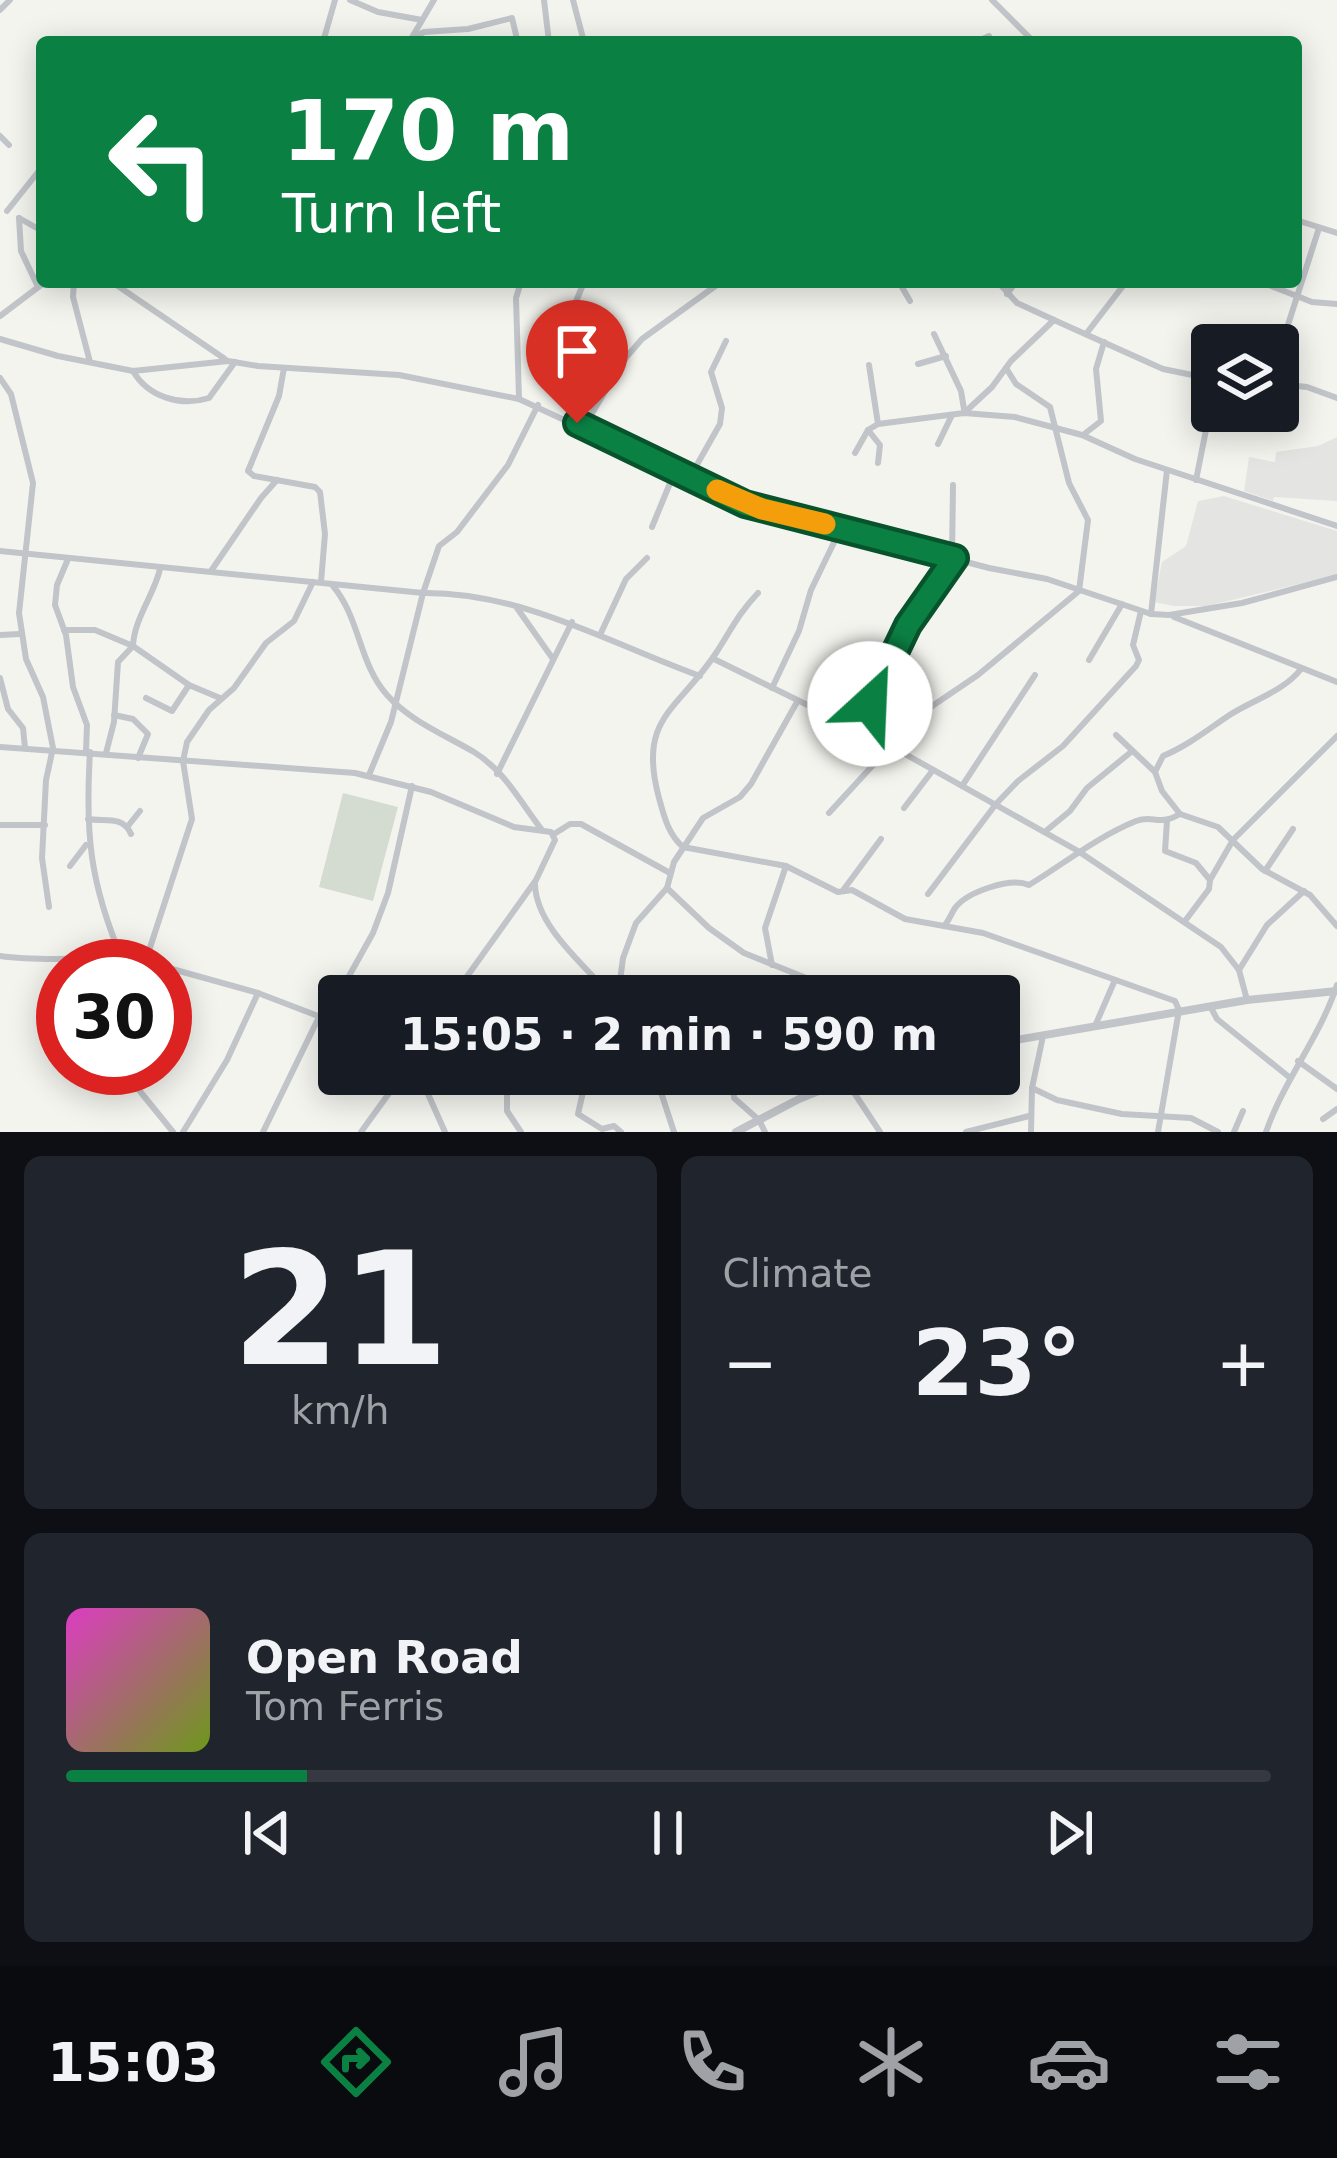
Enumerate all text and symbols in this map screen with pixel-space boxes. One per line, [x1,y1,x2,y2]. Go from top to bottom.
text: 170 m [282,82,574,180]
icon: left [84,84,240,240]
text: Turn left [282,182,501,245]
pin [526,300,628,423]
icon: arrive [544,318,610,384]
map controls [1191,324,1299,432]
button: layers [1191,324,1299,432]
position arrow [807,641,933,767]
speed limit sign: 30 [36,939,192,1095]
text: 15:05 · 2 min · 590 m [400,1008,938,1061]
text: 21 [232,1219,449,1401]
text: Climate [723,1251,873,1296]
text: 23° [912,1311,1082,1416]
text: − [723,1325,778,1402]
text: + [1216,1325,1271,1402]
text: km/h [291,1388,389,1433]
text: Open Road [246,1631,523,1684]
text: Tom Ferris [246,1684,444,1729]
icon: previous [234,1800,300,1866]
icon: pause [635,1800,701,1866]
icon: next [1037,1800,1103,1866]
icon: directions [314,2020,398,2104]
icon: music [492,2020,576,2104]
icon: phone [670,2020,754,2104]
icon: climate [849,2020,933,2104]
icon: car [1027,2020,1111,2104]
icon: filters [1206,2020,1290,2104]
text: 15:03 [47,2031,219,2094]

